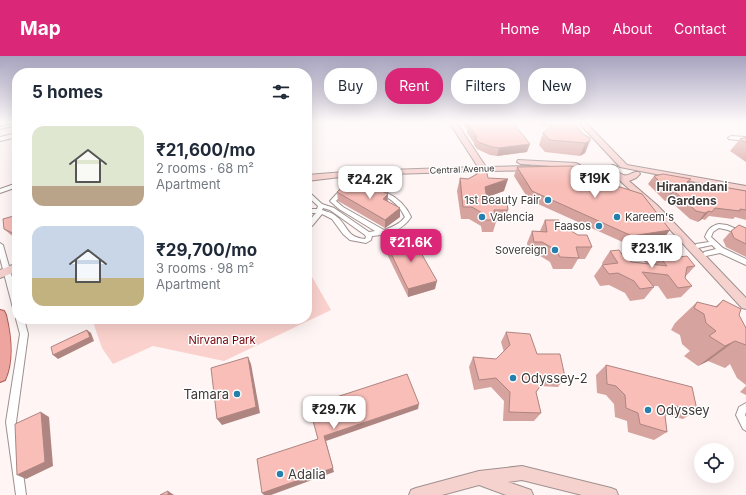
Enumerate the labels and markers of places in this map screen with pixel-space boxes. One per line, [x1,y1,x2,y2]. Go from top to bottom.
pin: ₹19K [571,165,619,199]
pin: ₹24.2K [337,166,403,200]
place label: 1st Beauty Fair [464,193,540,207]
marker: 1st Beauty Fair [543,195,553,205]
place label: Valencia [490,210,534,224]
place label: Kareem's [625,210,674,224]
marker: Valencia [477,212,487,222]
marker: Kareem's [612,212,622,222]
place label: Faasos [554,219,591,233]
marker: Faasos [594,221,604,231]
pin: ₹21.6K [378,229,444,263]
pin: ₹23.1K [619,235,685,269]
place label: Sovereign [495,243,547,257]
marker: Sovereign [550,245,560,255]
place label: Odyssey-2 [521,370,588,386]
marker: Odyssey-2 [508,373,518,383]
place label: Tamara [183,386,229,402]
marker: Tamara [232,389,242,399]
pin: ₹29.7K [301,396,367,430]
place label: Odyssey [656,402,710,418]
marker: Odyssey [643,405,653,415]
place label: Adalia [288,466,326,482]
marker: Adalia [275,469,285,479]

